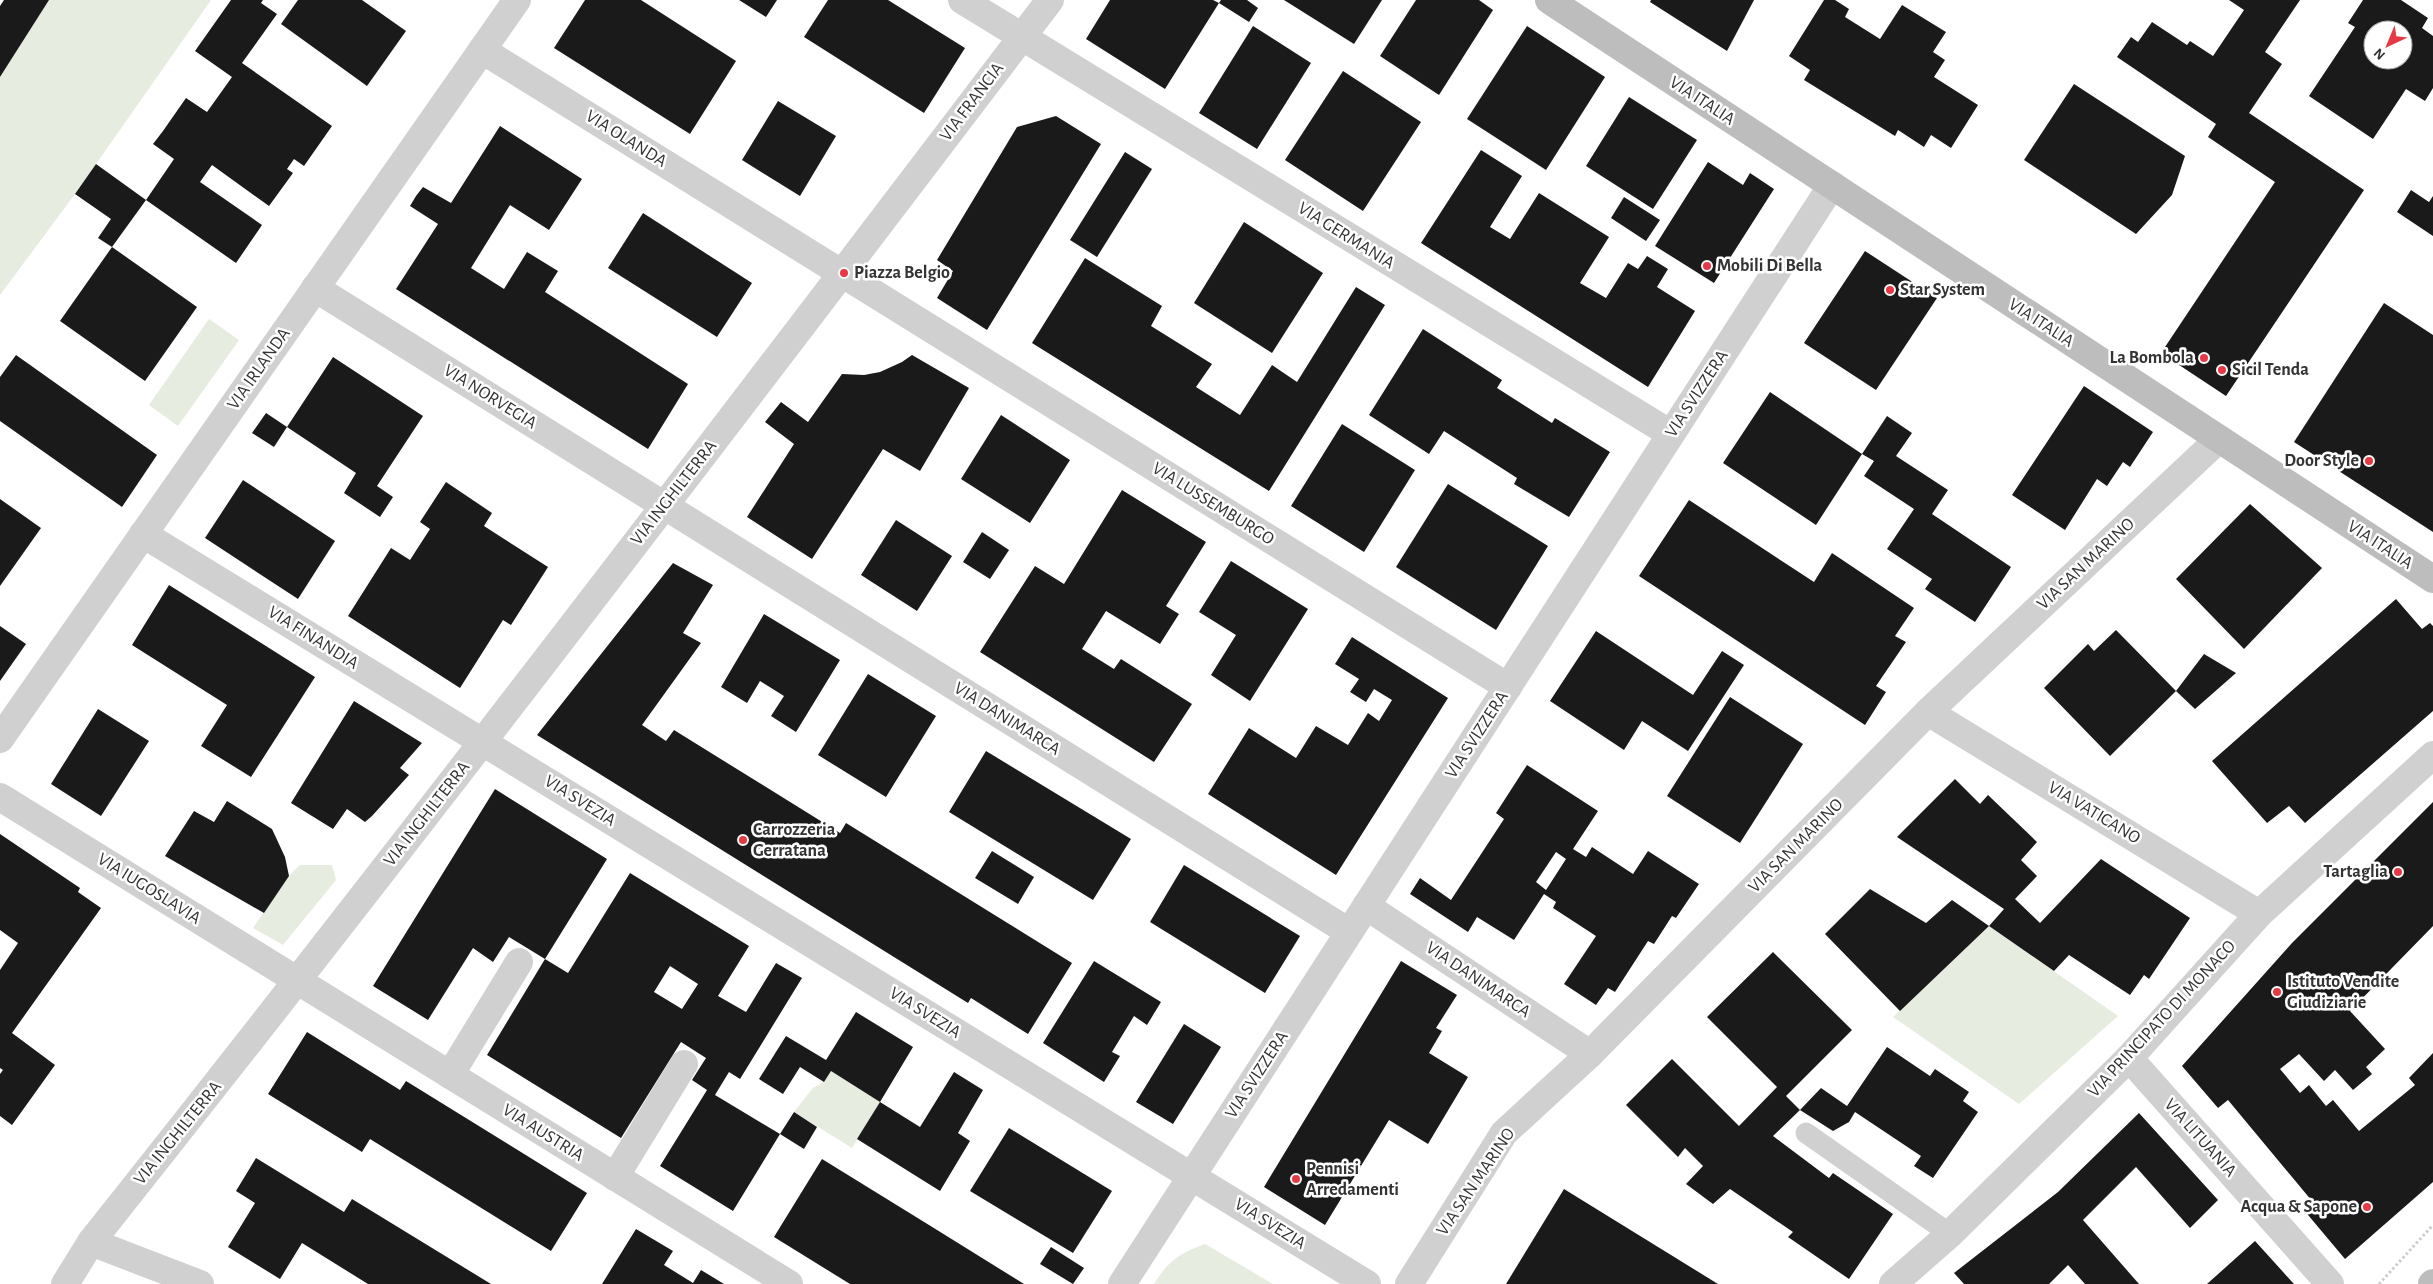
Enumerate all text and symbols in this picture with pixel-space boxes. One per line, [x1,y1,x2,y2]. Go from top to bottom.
north arrow [2363,20,2413,70]
text: N [2371,45,2388,62]
street label: VIA FRANCIA [937,59,1008,145]
street label: VIA ITALIA [1666,73,1738,129]
street label: VIA OLANDA [582,107,670,171]
street label: VIA GERMANIA [1295,199,1398,273]
place label: Mobili Di Bella [1717,257,1823,275]
marker: Mobili Di Bella [1701,260,1713,272]
place label: Piazza Belgio [854,264,950,282]
marker: Piazza Belgio [838,267,850,279]
place label: Star System [1900,281,1985,299]
marker: Star System [1884,284,1896,296]
street label: VIA ITALIA [2005,295,2077,351]
street label: VIA IRLANDA [224,324,294,413]
street label: VIA SVIZZERA [1662,347,1732,441]
place label: La Bombola [2110,349,2194,367]
marker: La Bombola [2198,352,2210,364]
street label: VIA NORVEGIA [440,361,540,433]
place label: Sicil Tenda [2232,361,2309,379]
marker: Sicil Tenda [2216,364,2228,376]
street label: VIA INGHILTERRA [628,437,721,549]
place label: Door Style [2284,452,2359,470]
marker: Door Style [2363,455,2375,467]
street label: VIA LUSSEMBURGO [1149,459,1277,549]
street label: VIA SAN MARINO [2034,515,2138,613]
street label: VIA ITALIA [2344,517,2416,573]
street label: VIA FINANDIA [265,603,362,673]
street label: VIA DANIMARCA [951,679,1064,759]
street label: VIA SVIZZERA [1442,688,1512,782]
street label: VIA INGHILTERRA [381,758,474,870]
street label: VIA SVEZIA [541,772,619,830]
street label: VIA VATICANO [2045,778,2143,848]
street label: VIA SAN MARINO [1745,795,1847,897]
place label: Carrozzeria Gerratana [753,821,836,860]
marker: Carrozzeria Gerratana [737,834,749,846]
street label: VIA IUGOSLAVIA [94,850,204,928]
place label: Tartaglia [2323,863,2388,881]
marker: Tartaglia [2392,866,2404,878]
street label: VIA PRINCIPATO DI MONACO [2085,937,2239,1101]
street label: VIA DANIMARCA [1423,939,1534,1022]
place label: Istituto Vendite Giudiziarie [2287,973,2399,1012]
street label: VIA SVEZIA [886,984,964,1042]
marker: Istituto Vendite Giudiziarie [2271,986,2283,998]
street label: VIA SVIZZERA [1222,1028,1292,1122]
street label: VIA INGHILTERRA [131,1077,226,1188]
street label: VIA LITUANIA [2160,1096,2240,1181]
street label: VIA AUSTRIA [499,1101,587,1165]
street label: VIA SAN MARINO [1433,1125,1519,1239]
place label: Pennisi Arredamenti [1306,1160,1399,1199]
marker: Pennisi Arredamenti [1290,1173,1302,1185]
street label: VIA SVEZIA [1231,1195,1309,1253]
place label: Acqua & Sapone [2240,1198,2357,1216]
marker: Acqua & Sapone [2361,1201,2373,1213]

